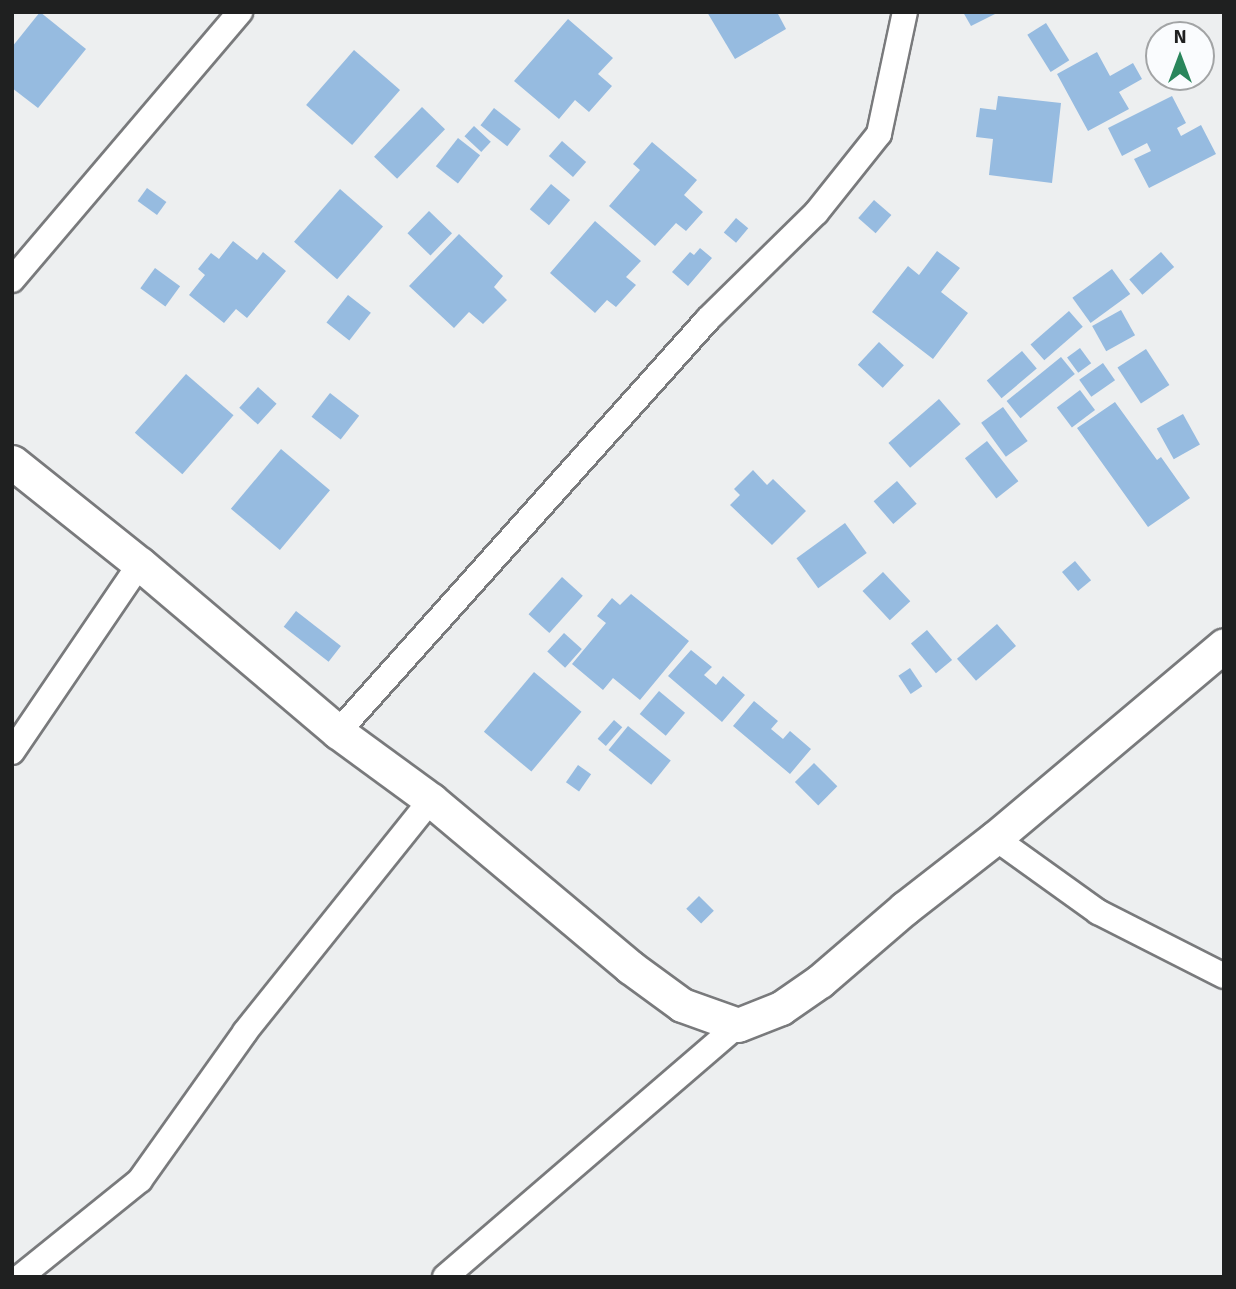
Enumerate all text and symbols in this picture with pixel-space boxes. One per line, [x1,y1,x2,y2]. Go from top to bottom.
north arrow [1145,21,1215,91]
text: N [1173,25,1187,49]

